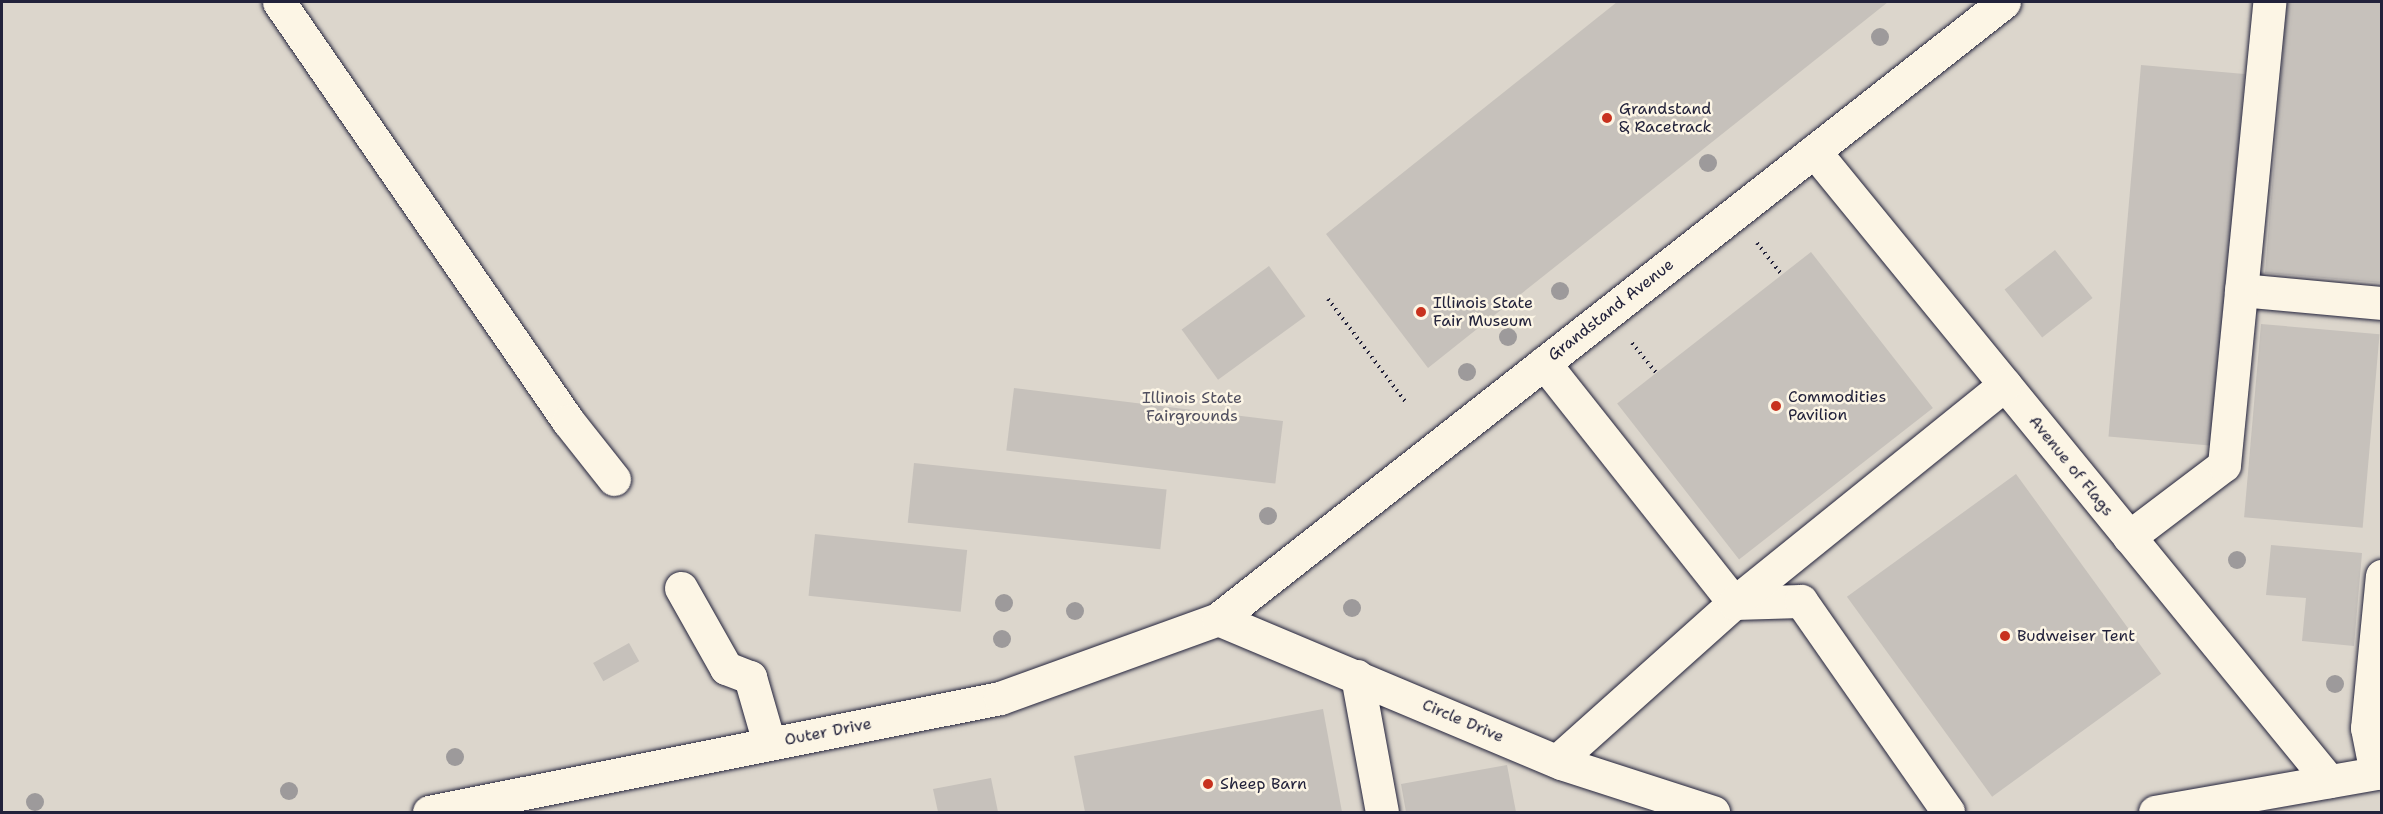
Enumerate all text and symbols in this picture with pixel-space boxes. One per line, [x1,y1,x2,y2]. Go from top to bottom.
place label: Grandstand & Racetrack [1619,99,1712,137]
marker: Grandstand & Racetrack [1600,111,1614,125]
street label: Grandstand Avenue [1544,255,1678,365]
place label: Illinois State Fair Museum [1433,293,1533,331]
marker: Illinois State Fair Museum [1414,305,1428,319]
place label: Commodities Pavilion [1788,387,1886,425]
park label: Illinois State Fairgrounds [1142,388,1242,426]
marker: Commodities Pavilion [1769,399,1783,413]
street label: Avenue of Flags [2025,412,2117,520]
place label: Budweiser Tent [2017,626,2135,646]
marker: Budweiser Tent [1998,629,2012,643]
street label: Circle Drive [1419,695,1507,747]
street label: Outer Drive [783,714,873,750]
place label: Sheep Barn [1220,774,1307,794]
marker: Sheep Barn [1201,777,1215,791]

